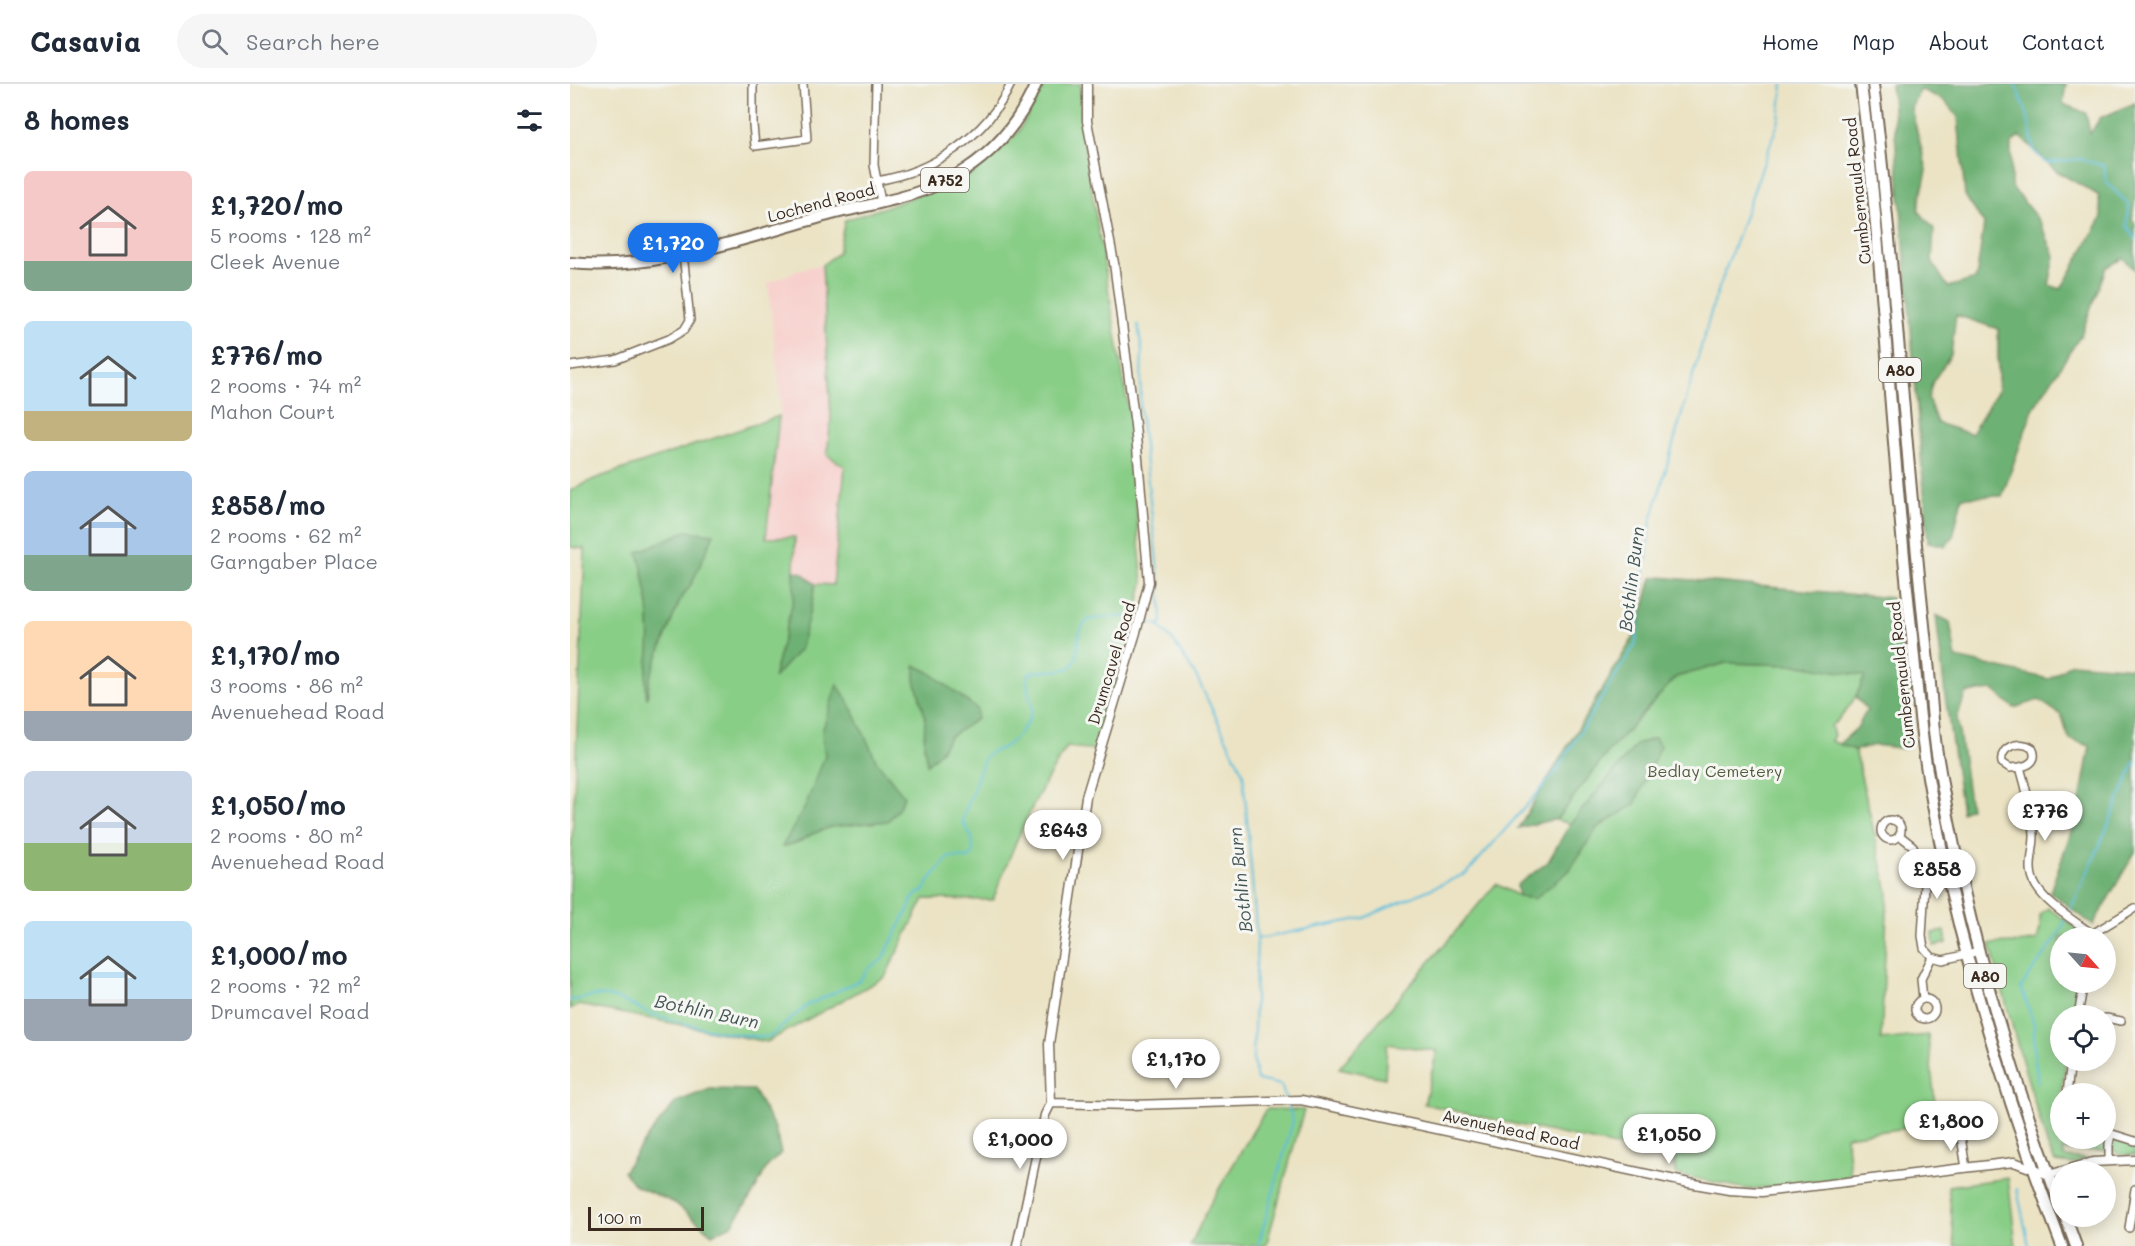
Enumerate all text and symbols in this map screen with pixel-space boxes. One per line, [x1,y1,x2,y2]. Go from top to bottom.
search box [177,14,597,68]
text: Casavia [30,23,141,59]
icon: search [198,25,231,58]
text: Search here [246,27,380,56]
text: Home [1762,28,1819,55]
text: Map [1852,28,1895,55]
text: About [1928,28,1989,55]
text: Contact [2022,28,2105,55]
text: 8 homes [24,103,130,137]
icon: filters [513,104,546,137]
street label: Cumbernauld Road [1839,116,1875,266]
road number: A752 [921,168,969,192]
street label: Lochend Road [765,178,877,226]
text: £1,720/mo [210,188,343,222]
icon: home [72,195,144,267]
text: 5 rooms · 128 m² [210,222,371,248]
pin: £1,720 [624,223,722,274]
text: £1,720 [642,229,704,255]
text: Cleek Avenue [210,248,340,274]
text: £776/mo [210,338,322,372]
icon: home [72,345,144,417]
road number: A80 [1879,358,1921,382]
text: 2 rooms · 74 m² [210,372,361,398]
text: Mahon Court [210,398,335,424]
text: £858/mo [210,488,325,522]
icon: home [72,495,144,567]
text: 2 rooms · 62 m² [210,522,362,548]
water label: Bothlin Burn [1613,525,1649,633]
text: Garngaber Place [210,548,378,574]
street label: Drumcavel Road [1082,599,1140,727]
street label: Cumbernauld Road [1883,600,1919,750]
text: £1,170/mo [210,638,340,672]
icon: home [72,645,144,717]
text: 3 rooms · 86 m² [210,672,363,698]
text: Avenuehead Road [210,698,384,724]
park label: Bedlay Cemetery [1648,760,1782,781]
text: £1,050/mo [210,788,346,822]
pin: £776 [2009,791,2081,842]
icon: home [72,795,144,867]
text: £776 [2022,797,2068,823]
pin: £643 [1027,810,1099,861]
text: £643 [1038,816,1088,842]
text: 2 rooms · 80 m² [210,822,363,848]
water label: Bothlin Burn [1223,826,1257,934]
text: Avenuehead Road [210,848,384,874]
pin: £858 [1901,849,1973,900]
text: £858 [1913,855,1961,881]
north arrow [2050,927,2116,993]
map controls [2050,927,2116,1227]
text: £1,000/mo [210,938,347,972]
icon: home [72,945,144,1017]
road number: A80 [1964,964,2006,988]
text: 2 rooms · 72 m² [210,972,361,998]
water label: Bothlin Burn [653,988,761,1034]
text: Drumcavel Road [210,998,369,1024]
button: locate [2050,1005,2116,1071]
pin: £1,170 [1127,1039,1225,1090]
text: £1,170 [1146,1045,1206,1071]
button: + [2050,1083,2116,1149]
pin: £1,800 [1902,1101,2000,1152]
street label: Avenuehead Road [1441,1104,1581,1154]
text: £1,800 [1918,1107,1984,1133]
pin: £1,050 [1620,1114,1718,1165]
pin: £1,000 [971,1119,1069,1170]
text: £1,050 [1637,1120,1701,1146]
text: £1,000 [987,1125,1053,1151]
button: − [2050,1161,2116,1227]
scale bar [588,1204,704,1232]
text: 100 m [597,1207,642,1228]

